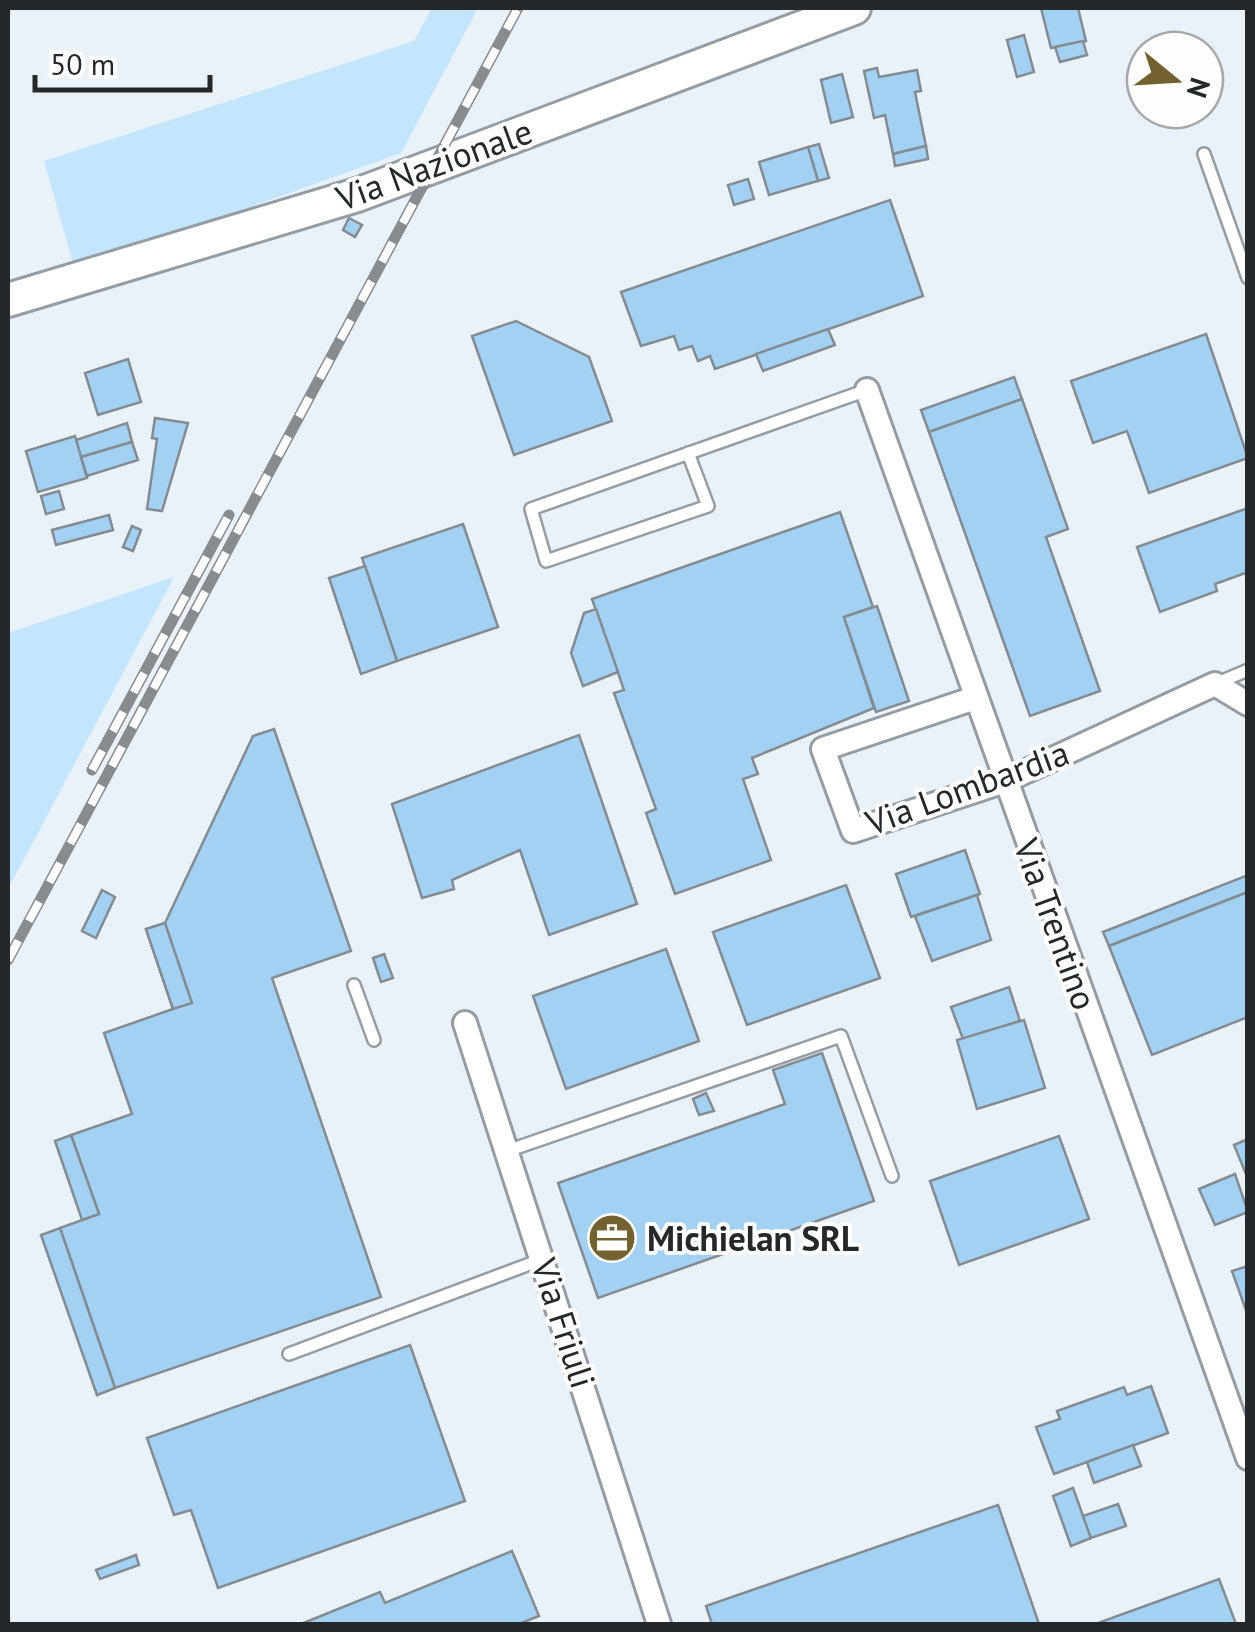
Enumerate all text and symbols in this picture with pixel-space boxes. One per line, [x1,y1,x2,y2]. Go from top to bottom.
scale bar [35,30,210,92]
north arrow [1125,30,1225,130]
text: 50 m [50,44,115,83]
text: N [1179,73,1220,102]
street label: Via Nazionale [329,107,538,221]
street label: Via Lombardia [858,729,1075,845]
street label: Via Trentino [1004,831,1108,1016]
office icon: Michielan SRL [586,1212,638,1264]
place label: Michielan SRL [647,1215,859,1261]
street label: Via Friuli [521,1251,607,1394]

